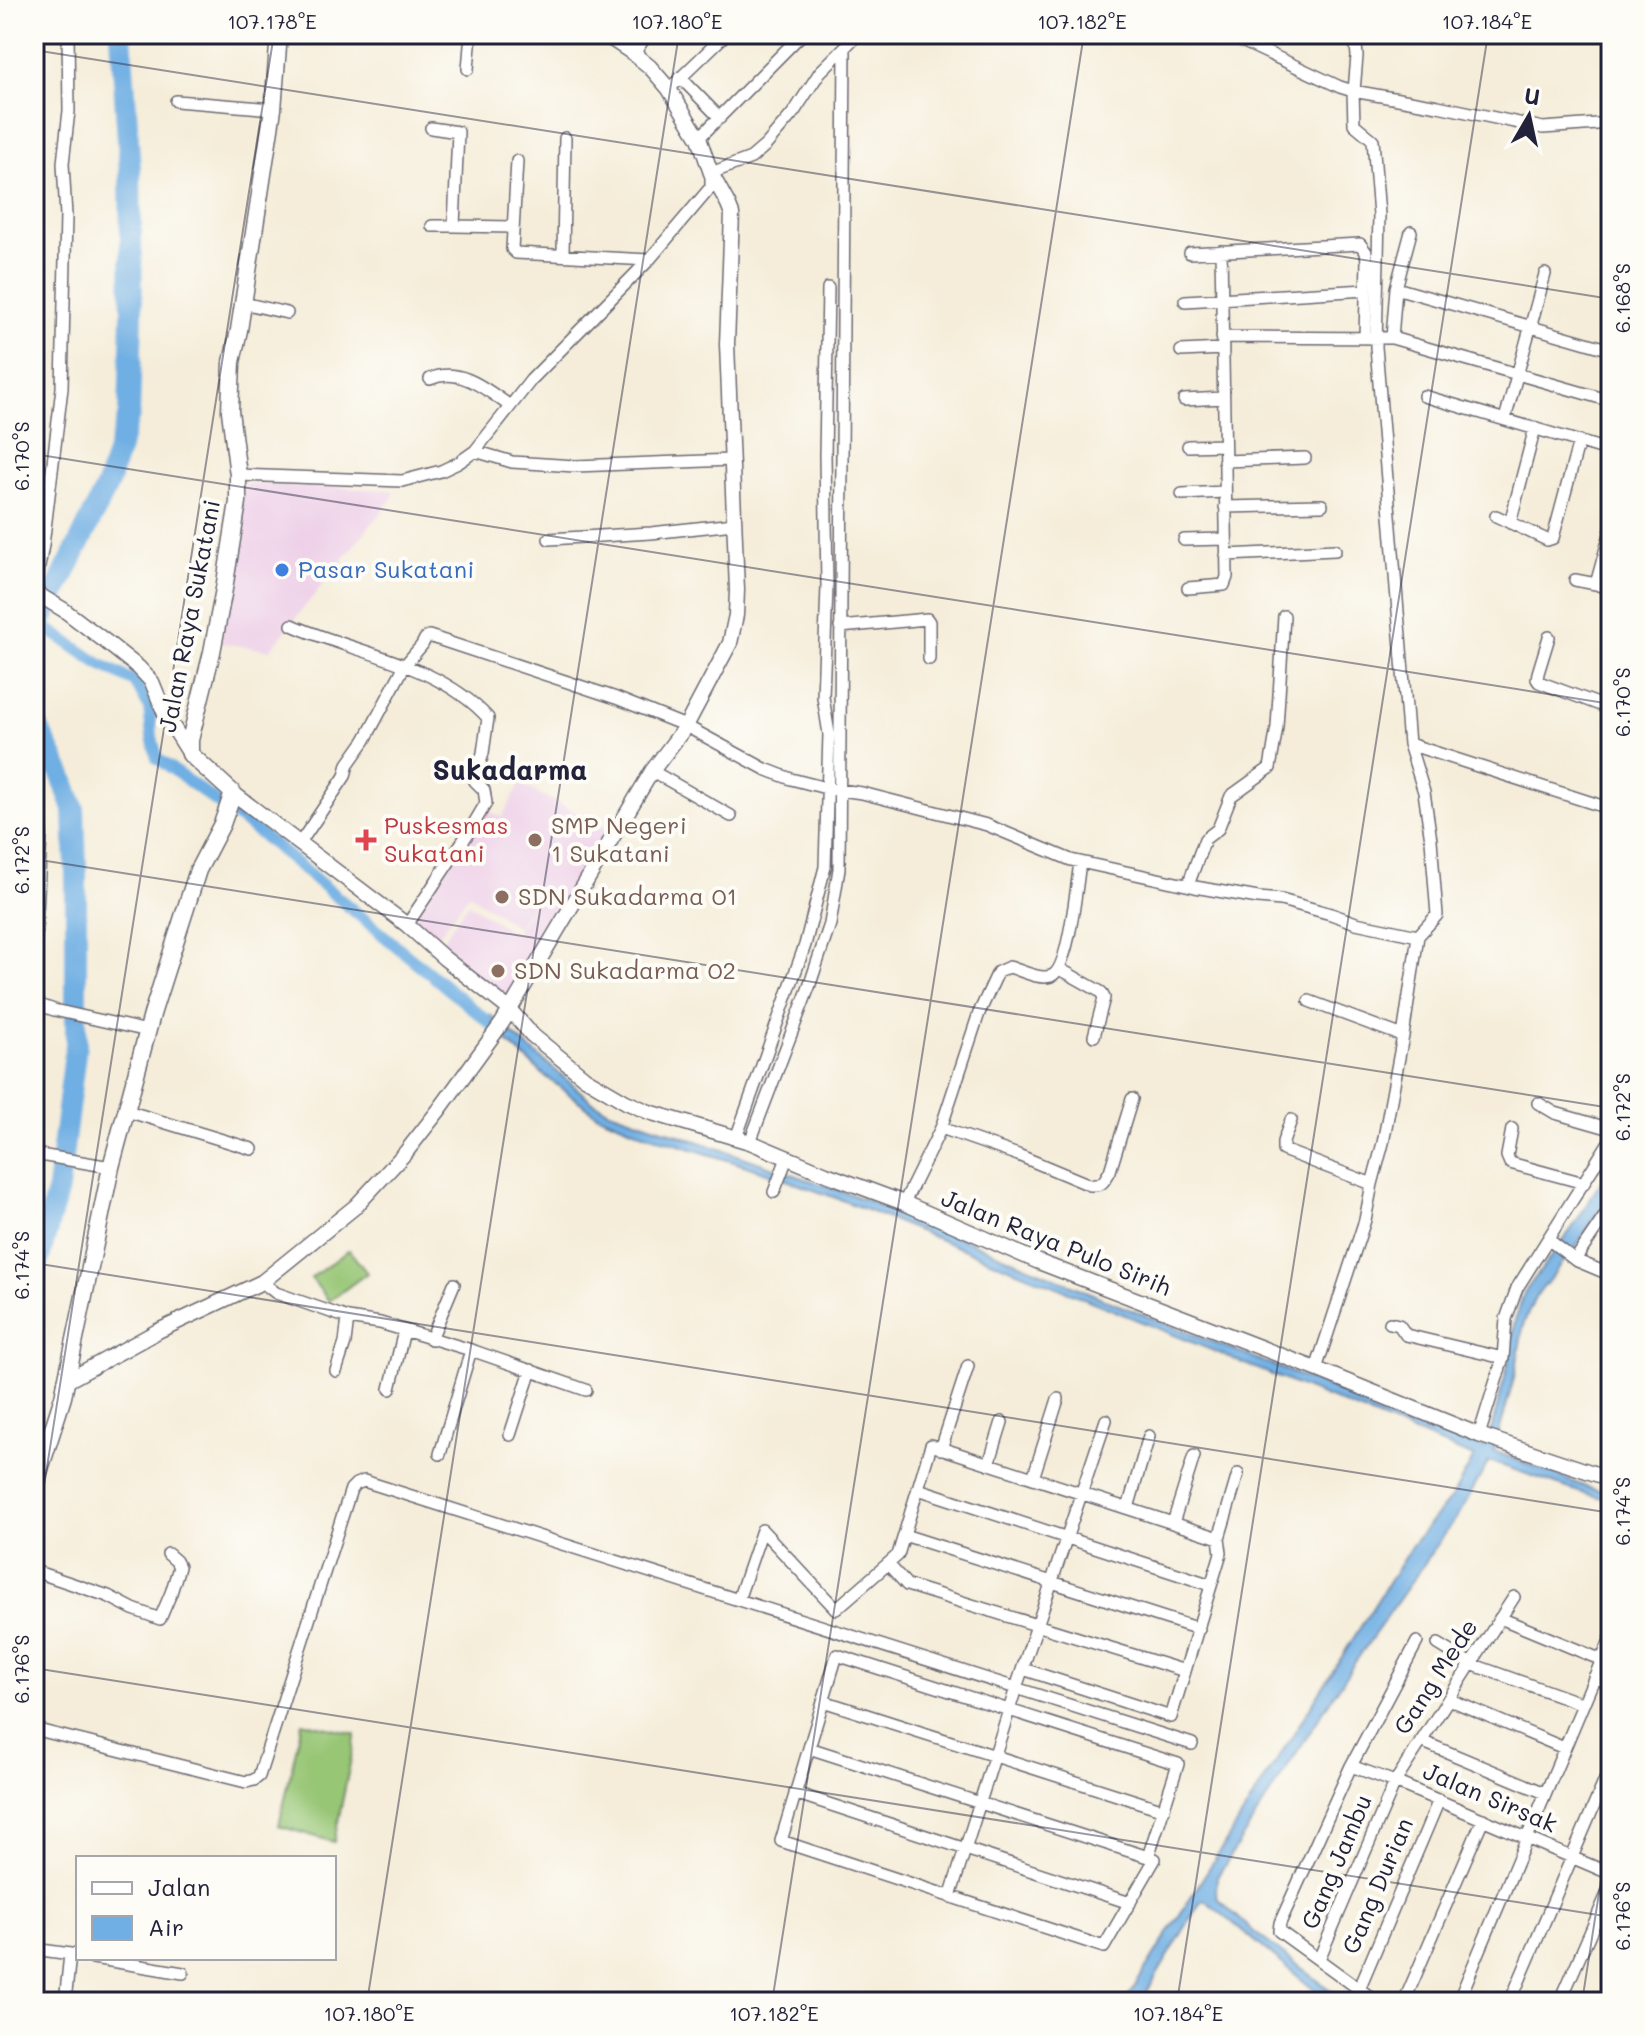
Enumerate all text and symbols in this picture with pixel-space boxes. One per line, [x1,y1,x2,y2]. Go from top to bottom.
text: 107.178°E [227,8,317,34]
text: 107.180°E [632,8,722,34]
text: 107.182°E [1037,8,1127,34]
text: 107.184°E [1442,8,1532,34]
north arrow [1489,76,1569,156]
text: U [1522,80,1542,111]
text: 6.168°S [1609,263,1635,333]
text: 6.170°S [8,421,34,491]
street label: Jalan Raya Sukatani [151,497,226,735]
place label: Pasar Sukatani [298,553,474,584]
marker: Pasar Sukatani [273,561,291,579]
text: 6.170°S [1609,667,1635,737]
district label: Sukadarma [433,751,587,787]
place label: Puskesmas Sukatani [384,809,508,868]
place label: SMP Negeri 1 Sukatani [551,809,687,868]
text: 6.172°S [8,826,34,894]
marker: Puskesmas Sukatani [355,829,377,851]
marker: SMP Negeri 1 Sukatani [526,831,544,849]
place label: SDN Sukadarma 01 [518,880,737,911]
marker: SDN Sukadarma 01 [493,888,511,906]
place label: SDN Sukadarma 02 [514,954,736,985]
marker: SDN Sukadarma 02 [489,962,507,980]
text: 6.172°S [1609,1073,1635,1141]
street label: Jalan Raya Pulo Sirih [937,1181,1176,1302]
text: 6.174°S [8,1231,34,1299]
text: 6.174°S [1609,1477,1635,1545]
street label: Gang Mede [1386,1613,1484,1740]
text: 6.176°S [8,1634,34,1704]
street label: Jalan Sirsak [1419,1755,1562,1839]
street label: Gang Jambu [1293,1789,1378,1933]
street label: Gang Durian [1334,1813,1419,1958]
legend [76,1856,336,1960]
text: Jalan [148,1871,210,1902]
text: 6.176°S [1609,1881,1635,1951]
text: Air [148,1911,184,1942]
text: 107.180°E [324,2000,414,2026]
text: 107.182°E [729,2000,819,2026]
text: 107.184°E [1133,2000,1223,2026]

